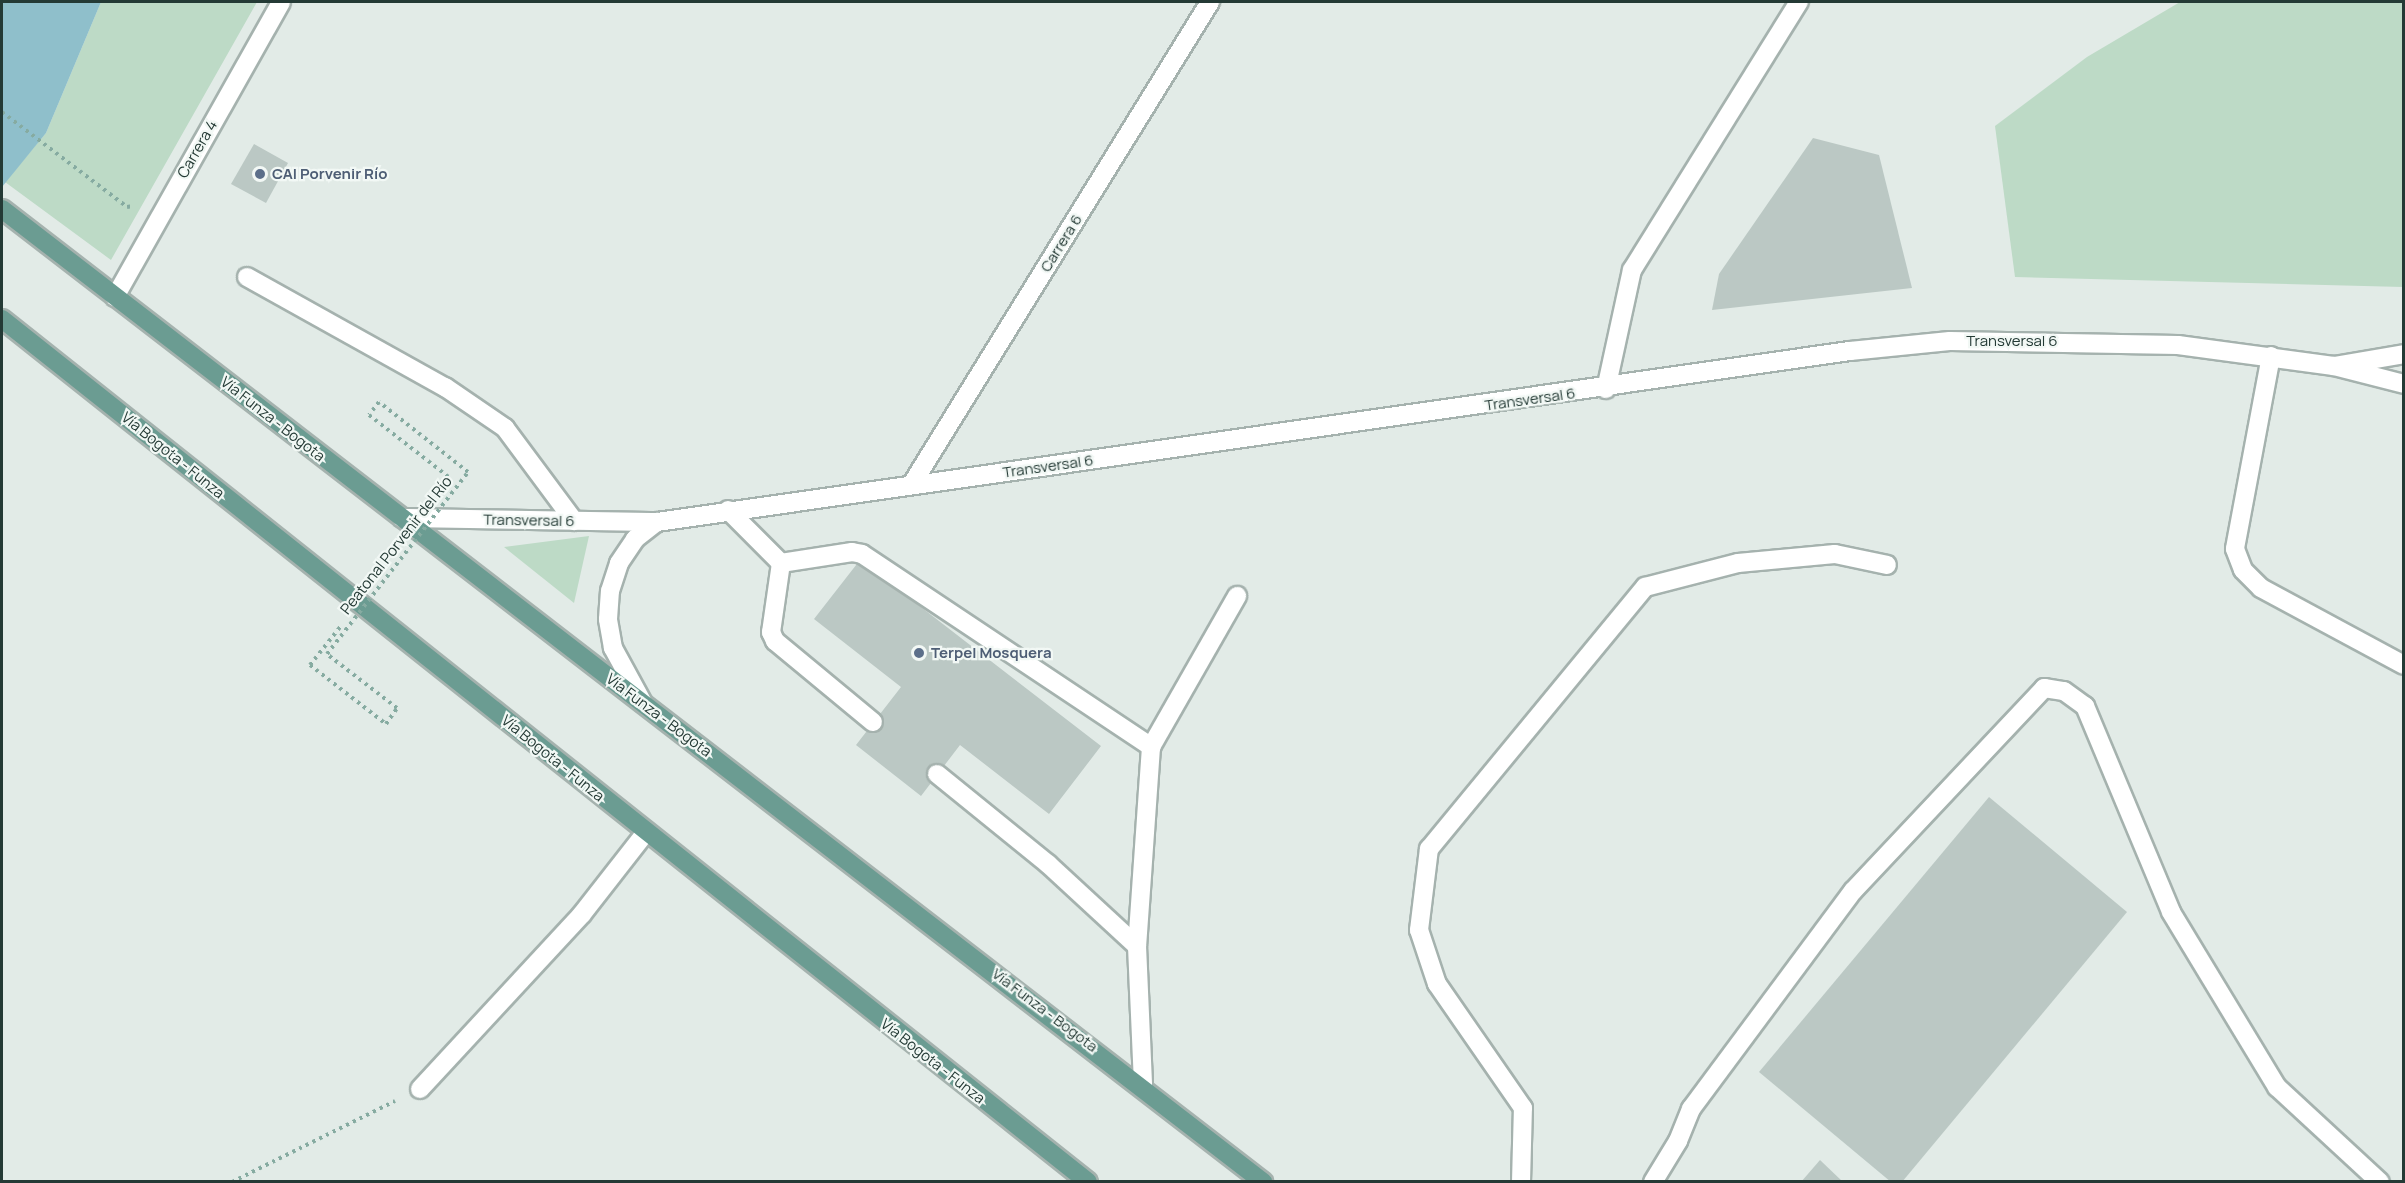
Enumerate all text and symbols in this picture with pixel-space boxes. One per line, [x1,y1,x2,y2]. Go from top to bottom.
street label: Carrera 4 [173,117,221,181]
place label: CAI Porvenir Río [272,165,388,183]
marker: CAI Porvenir Río [253,167,267,181]
street label: Carrera 6 [1036,211,1086,275]
street label: Transversal 6 [1966,332,2058,350]
street label: Vía Funza - Bogota [217,373,329,465]
street label: Transversal 6 [1484,384,1576,414]
street label: Vía Bogota - Funza [118,408,228,502]
street label: Transversal 6 [1002,451,1094,481]
street label: Peatonal Porvenir del Río [337,472,455,618]
street label: Transversal 6 [483,510,575,530]
place label: Terpel Mosquera [931,644,1052,662]
marker: Terpel Mosquera [912,646,926,660]
street label: Vía Funza - Bogota [603,670,715,760]
street label: Vía Bogota - Funza [498,711,608,805]
street label: Vía Funza - Bogota [989,965,1101,1055]
street label: Vía Bogota - Funza [877,1015,989,1107]

